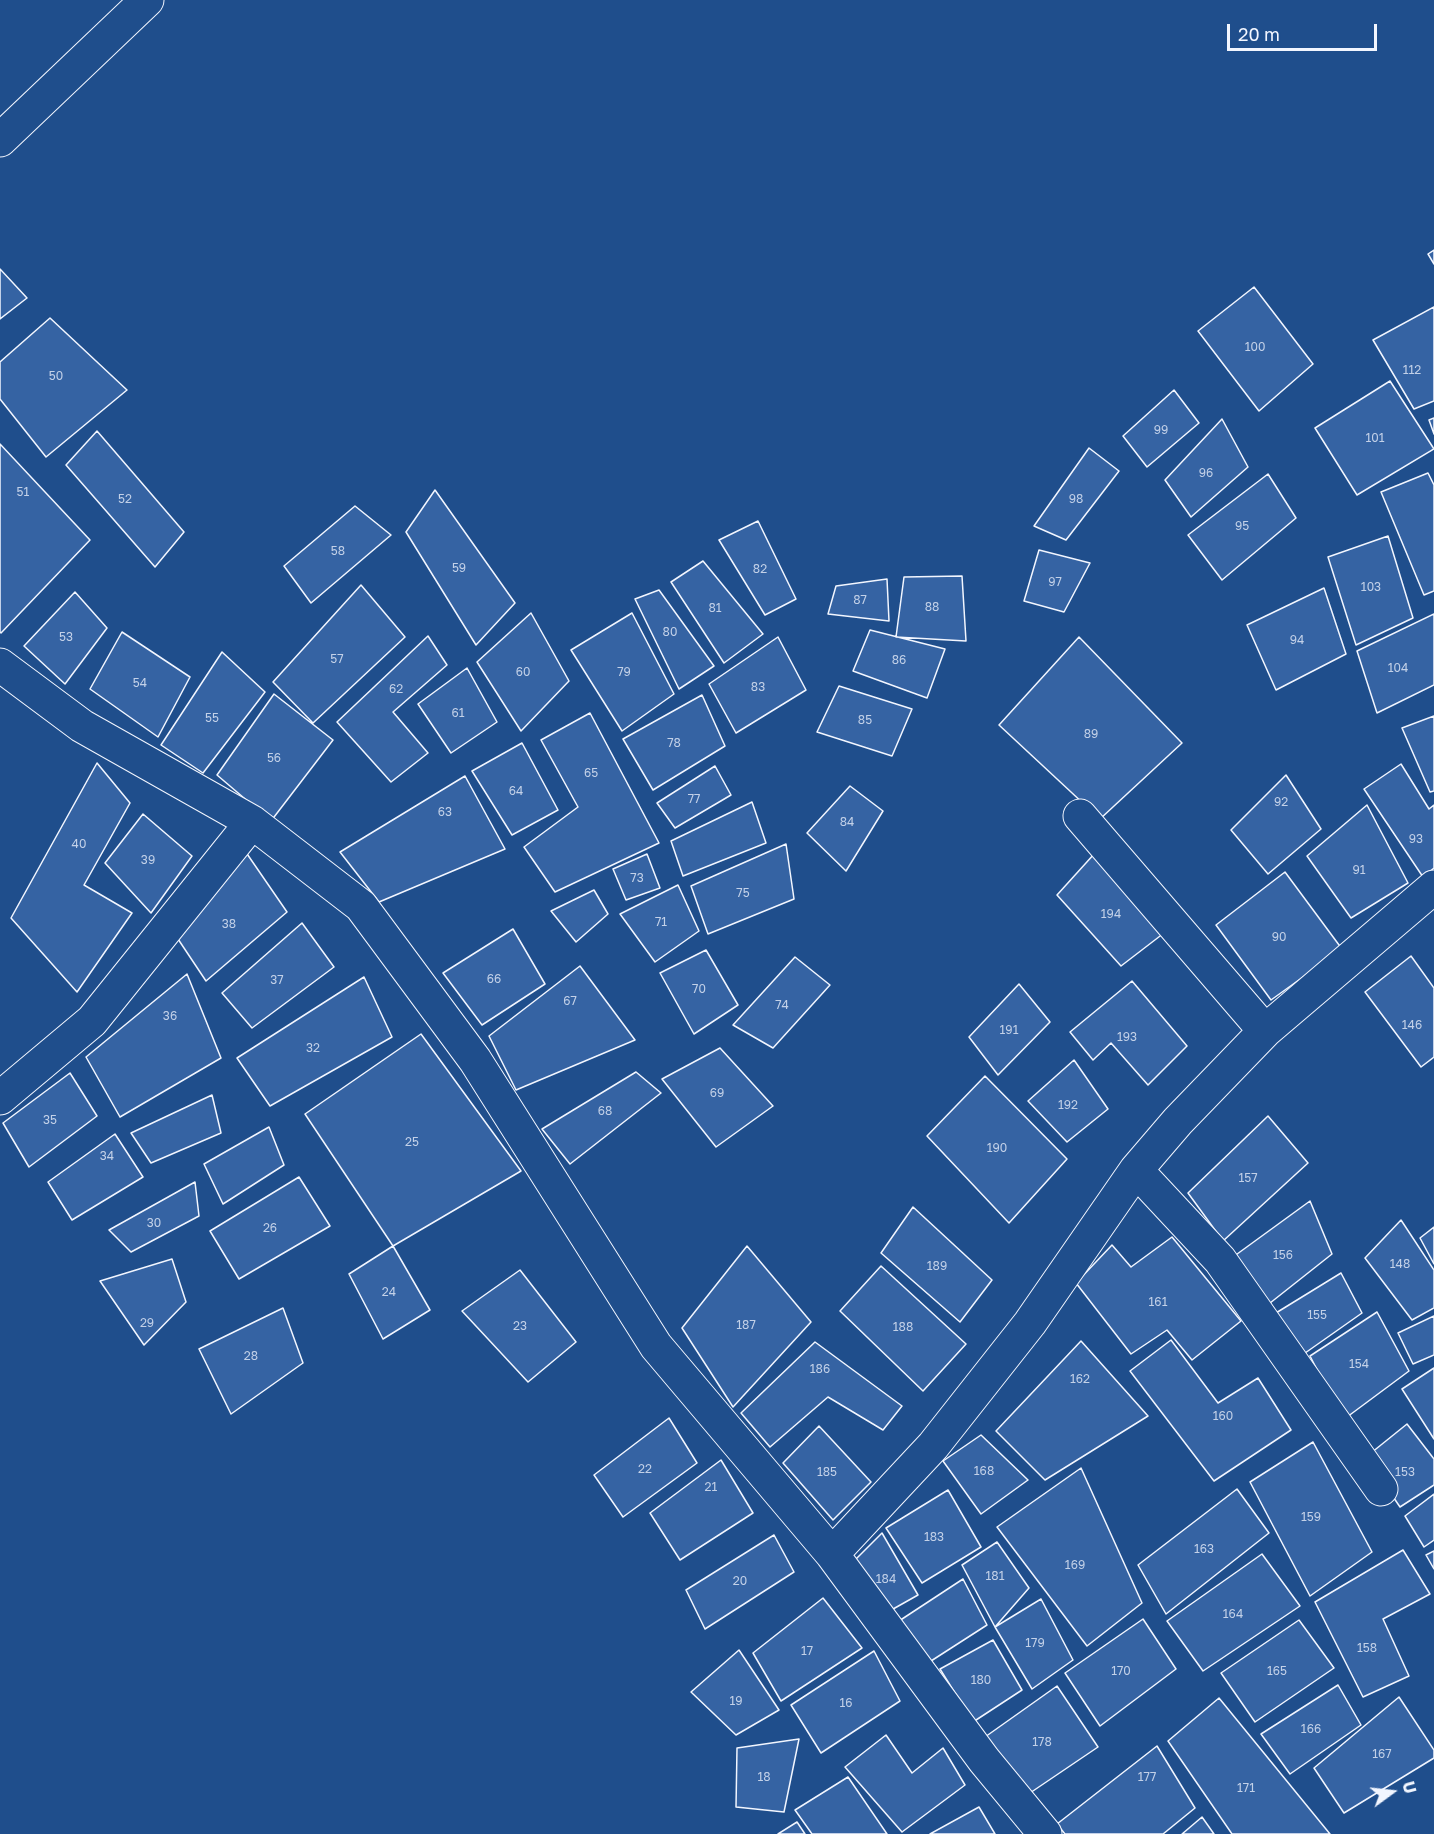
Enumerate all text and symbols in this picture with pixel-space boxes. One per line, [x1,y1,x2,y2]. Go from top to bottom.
scale bar [1230,12,1380,50]
text: 20 m [1238,23,1280,45]
house number: 100 [1245,340,1265,354]
house number: 112 [1403,363,1421,377]
house number: 50 [49,369,63,383]
house number: 99 [1154,423,1168,437]
house number: 101 [1365,431,1385,445]
house number: 96 [1199,466,1213,480]
house number: 51 [17,485,29,499]
house number: 52 [118,492,132,506]
house number: 98 [1069,492,1083,506]
house number: 95 [1235,519,1249,533]
house number: 58 [331,544,345,558]
house number: 59 [452,561,466,575]
house number: 82 [753,562,767,576]
house number: 97 [1048,575,1062,589]
house number: 103 [1361,580,1381,594]
house number: 87 [853,593,867,607]
house number: 88 [925,600,939,614]
house number: 81 [708,601,722,615]
house number: 80 [663,625,677,639]
house number: 53 [59,630,73,644]
house number: 94 [1290,633,1304,647]
house number: 57 [330,652,344,666]
house number: 86 [892,653,906,667]
house number: 104 [1388,661,1408,675]
house number: 60 [516,665,530,679]
house number: 79 [617,665,631,679]
house number: 54 [133,676,147,690]
house number: 83 [751,680,765,694]
house number: 62 [389,682,403,696]
house number: 61 [451,706,465,720]
house number: 55 [205,711,219,725]
house number: 85 [858,713,872,727]
house number: 89 [1084,727,1098,741]
house number: 78 [667,736,681,750]
house number: 56 [267,751,281,765]
house number: 65 [584,766,598,780]
house number: 64 [509,784,523,798]
house number: 77 [688,792,700,806]
house number: 92 [1274,795,1288,809]
house number: 63 [438,805,452,819]
house number: 84 [840,815,854,829]
house number: 93 [1409,832,1423,846]
house number: 40 [72,837,86,851]
house number: 39 [141,853,155,867]
house number: 91 [1352,863,1366,877]
house number: 73 [630,871,644,885]
house number: 75 [736,886,750,900]
house number: 194 [1101,907,1121,921]
house number: 71 [655,915,667,929]
house number: 38 [222,917,236,931]
house number: 90 [1272,930,1286,944]
house number: 66 [487,972,501,986]
house number: 37 [270,973,284,987]
house number: 70 [692,982,706,996]
house number: 67 [563,994,577,1008]
house number: 74 [775,998,789,1012]
house number: 36 [163,1009,177,1023]
house number: 146 [1402,1018,1422,1032]
house number: 191 [1000,1023,1018,1037]
house number: 193 [1117,1030,1137,1044]
house number: 32 [306,1041,320,1055]
house number: 69 [710,1086,724,1100]
house number: 192 [1058,1098,1078,1112]
house number: 68 [598,1104,612,1118]
house number: 35 [43,1113,57,1127]
house number: 25 [405,1135,419,1149]
house number: 190 [987,1141,1007,1155]
house number: 34 [100,1149,114,1163]
house number: 157 [1238,1171,1258,1185]
house number: 30 [147,1216,161,1230]
house number: 26 [263,1221,277,1235]
house number: 156 [1273,1248,1293,1262]
house number: 148 [1390,1257,1410,1271]
house number: 189 [927,1259,947,1273]
house number: 24 [382,1285,396,1299]
house number: 161 [1149,1295,1167,1309]
house number: 155 [1307,1308,1327,1322]
house number: 29 [140,1316,154,1330]
house number: 187 [736,1318,756,1332]
house number: 23 [513,1319,527,1333]
house number: 188 [893,1320,913,1334]
house number: 28 [244,1349,258,1363]
house number: 154 [1349,1357,1369,1371]
house number: 186 [810,1362,830,1376]
house number: 162 [1070,1372,1090,1386]
house number: 160 [1213,1409,1233,1423]
house number: 22 [638,1462,652,1476]
house number: 168 [974,1464,994,1478]
house number: 185 [817,1465,837,1479]
house number: 153 [1395,1465,1415,1479]
house number: 21 [705,1480,717,1494]
house number: 159 [1301,1510,1321,1524]
house number: 183 [924,1530,944,1544]
house number: 163 [1194,1542,1214,1556]
house number: 169 [1065,1558,1085,1572]
house number: 181 [986,1569,1004,1583]
house number: 184 [876,1572,896,1586]
house number: 20 [733,1574,747,1588]
house number: 164 [1223,1607,1243,1621]
house number: 179 [1025,1636,1045,1650]
house number: 158 [1357,1641,1377,1655]
house number: 17 [801,1644,813,1658]
house number: 170 [1111,1664,1131,1678]
house number: 165 [1267,1664,1287,1678]
house number: 180 [971,1673,991,1687]
house number: 19 [729,1694,743,1708]
house number: 16 [839,1696,853,1710]
house number: 166 [1301,1722,1321,1736]
house number: 178 [1032,1735,1052,1749]
house number: 167 [1372,1747,1392,1761]
north arrow [1362,1762,1422,1822]
house number: 18 [757,1770,771,1784]
house number: 177 [1138,1770,1156,1784]
text: U [1398,1779,1421,1796]
house number: 171 [1237,1781,1255,1795]

